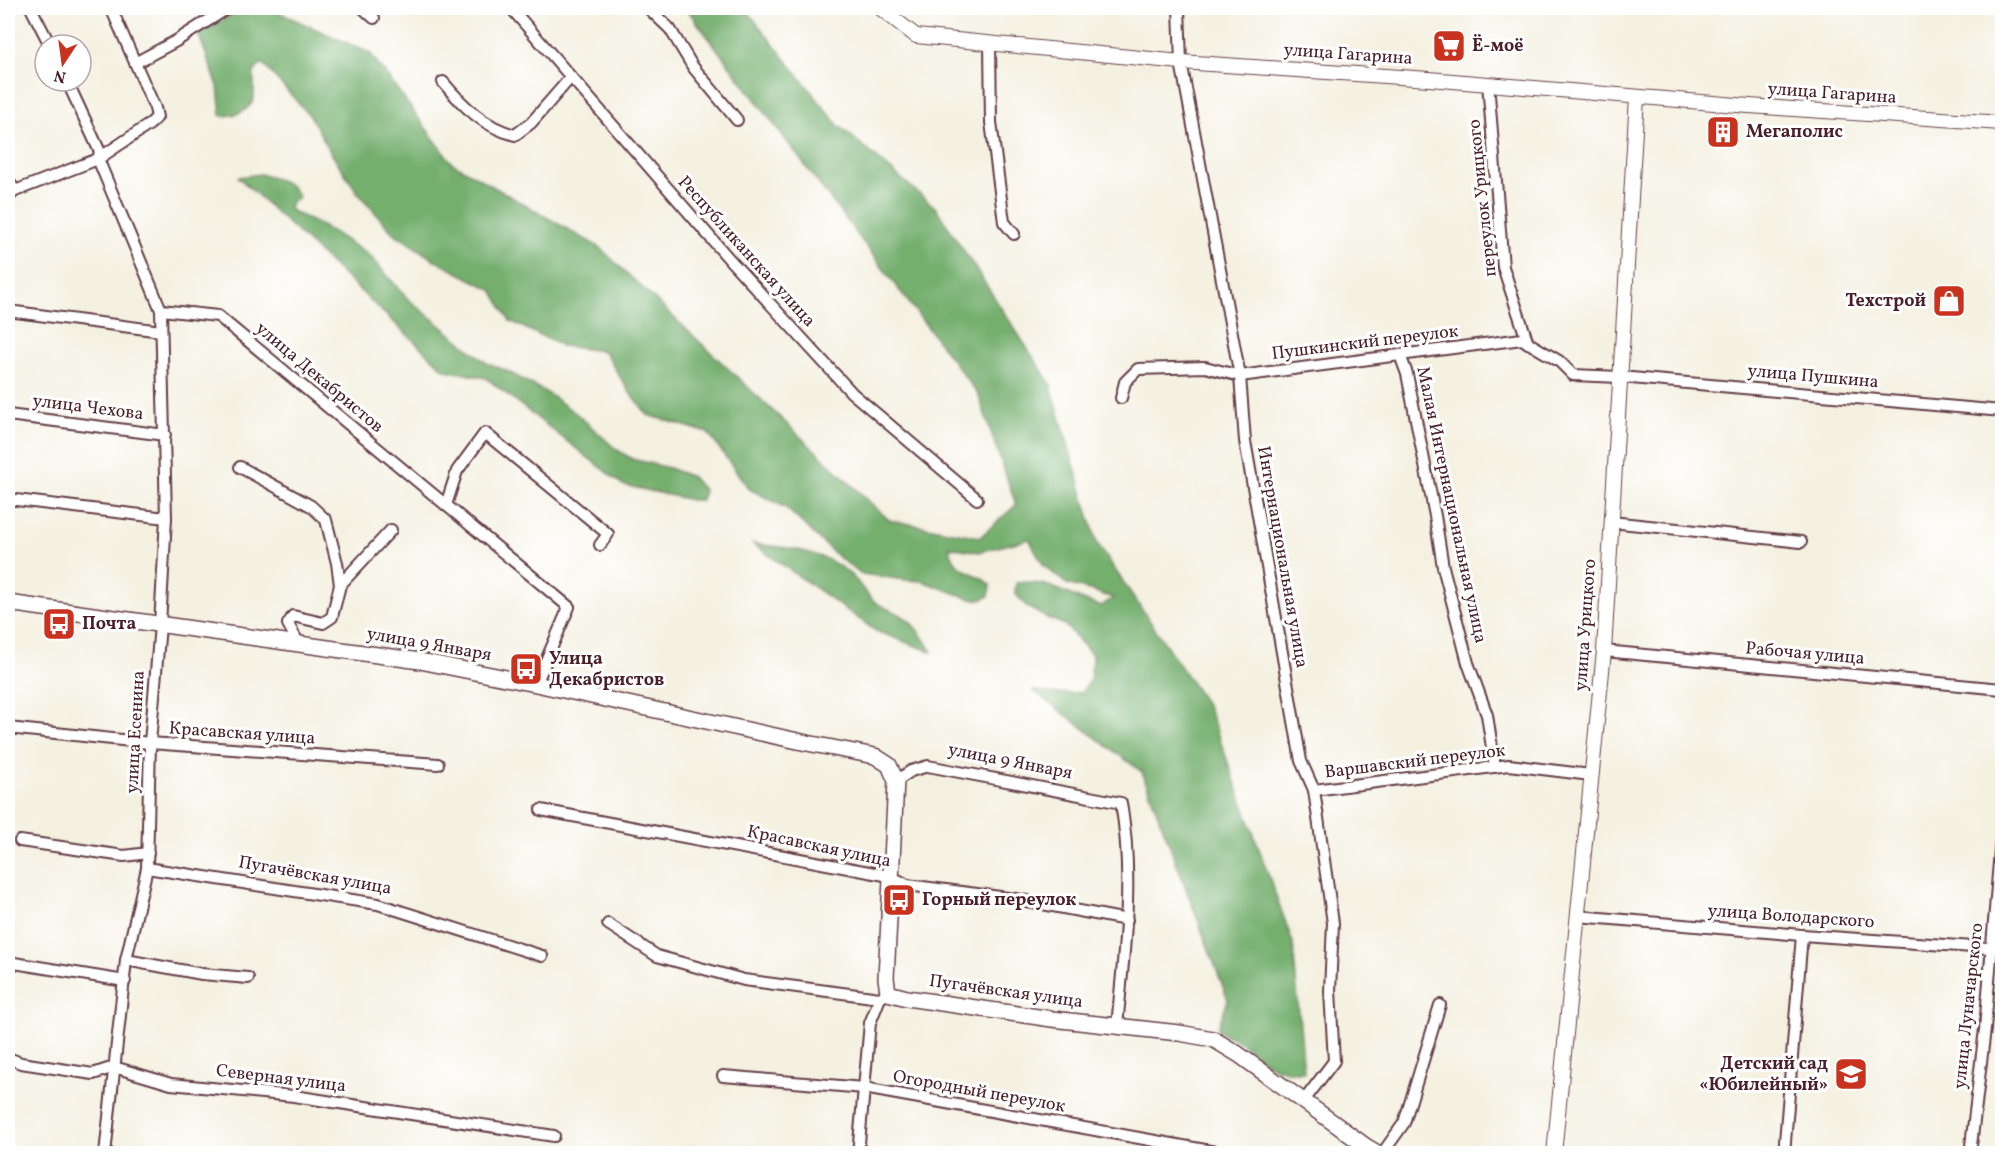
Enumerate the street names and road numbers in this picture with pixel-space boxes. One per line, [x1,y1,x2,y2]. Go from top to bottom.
street label: улица Гагарина [1283,38,1413,72]
street label: улица Гагарина [1767,77,1897,111]
street label: переулок Урицкого [1462,118,1504,278]
street label: Республиканская улица [671,171,821,333]
street label: улица Декабристов [249,317,389,439]
street label: Пушкинский переулок [1270,319,1460,367]
street label: улица Пушкина [1746,359,1880,395]
street label: Малая Интернациональная улица [1409,364,1493,646]
street label: улица Чехова [31,389,145,427]
street label: Интернациональная улица [1250,444,1314,670]
street label: улица Урицкого [1569,558,1603,692]
street label: улица 9 Января [365,622,493,668]
street label: Рабочая улица [1744,636,1866,672]
street label: улица Есенина [120,670,152,794]
street label: Красавская улица [168,716,316,752]
street label: улица 9 Января [946,738,1074,786]
street label: Варшавский переулок [1323,738,1507,785]
street label: Красавская улица [745,820,893,874]
street label: Пугачёвская улица [236,850,394,902]
street label: улица Володарского [1707,899,1875,935]
street label: улица Луначарского [1948,922,1990,1090]
street label: Пугачёвская улица [927,969,1085,1015]
street label: Северная улица [215,1059,347,1099]
street label: Огородный переулок [891,1065,1068,1120]

